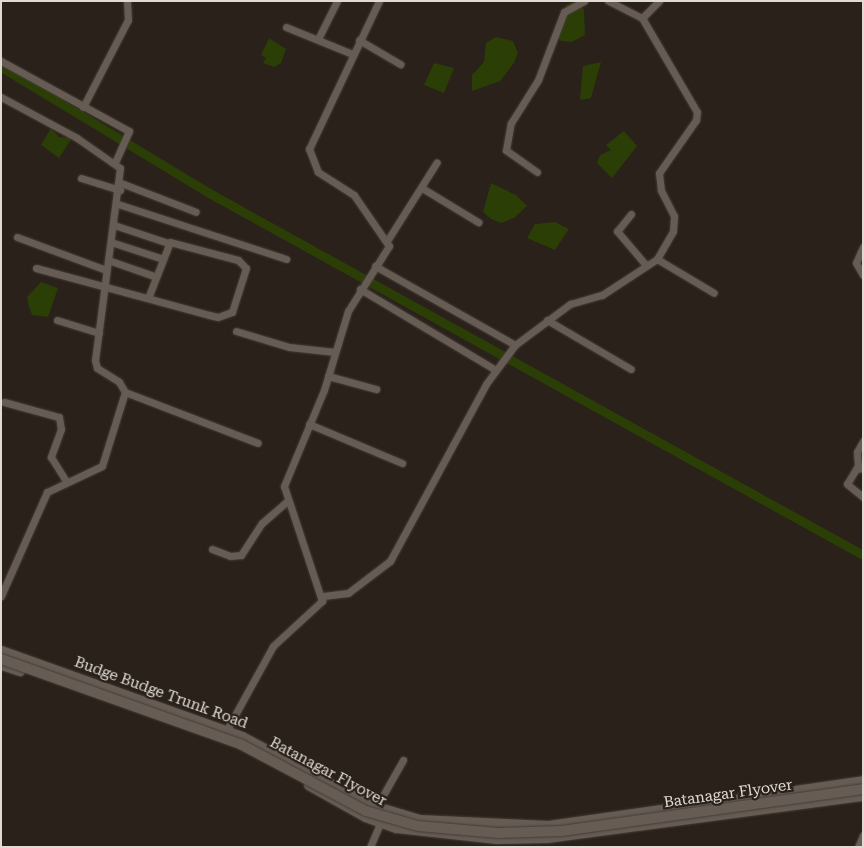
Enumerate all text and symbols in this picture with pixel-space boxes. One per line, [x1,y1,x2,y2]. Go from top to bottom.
street label: Budge Budge Trunk Road [72,653,250,733]
street label: Batanagar Flyover [267,734,389,810]
street label: Batanagar Flyover [663,776,793,812]

